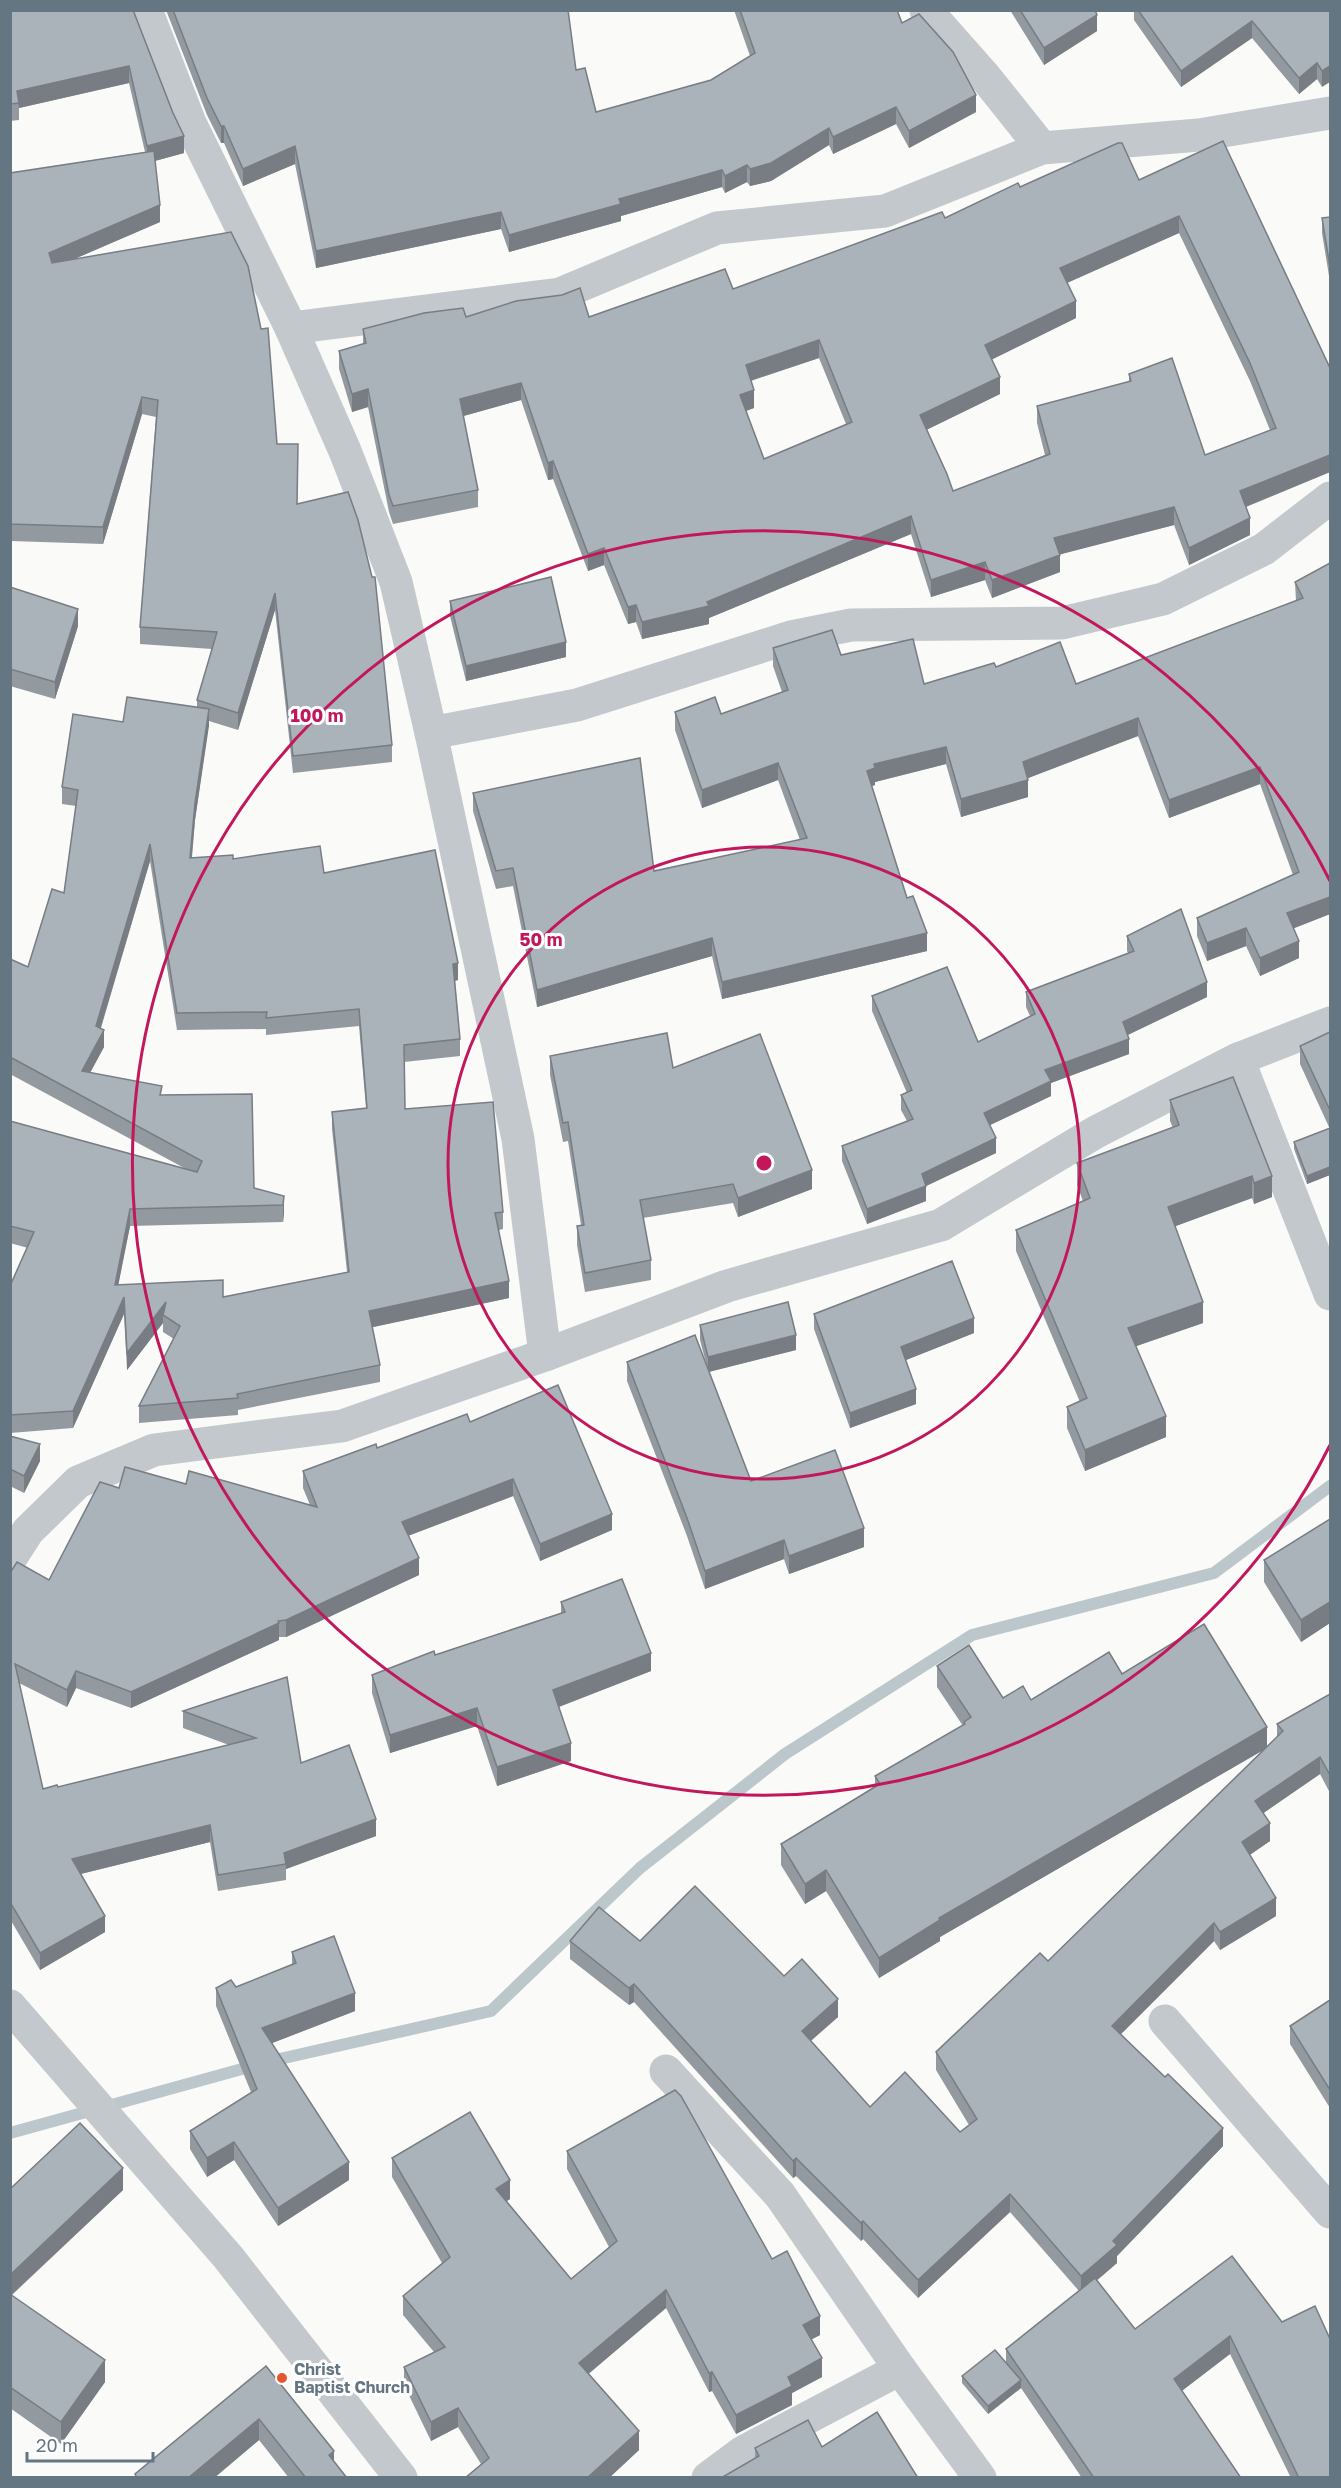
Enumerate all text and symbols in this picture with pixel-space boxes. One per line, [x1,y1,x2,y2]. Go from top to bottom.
text: 100 m [291,704,343,726]
text: 50 m [520,928,562,950]
centre of rings [754,1153,774,1173]
place label: Christ Baptist Church [294,2359,410,2397]
marker: Christ Baptist Church [275,2371,289,2385]
scale bar [27,2425,153,2463]
text: 20 m [36,2434,78,2456]

